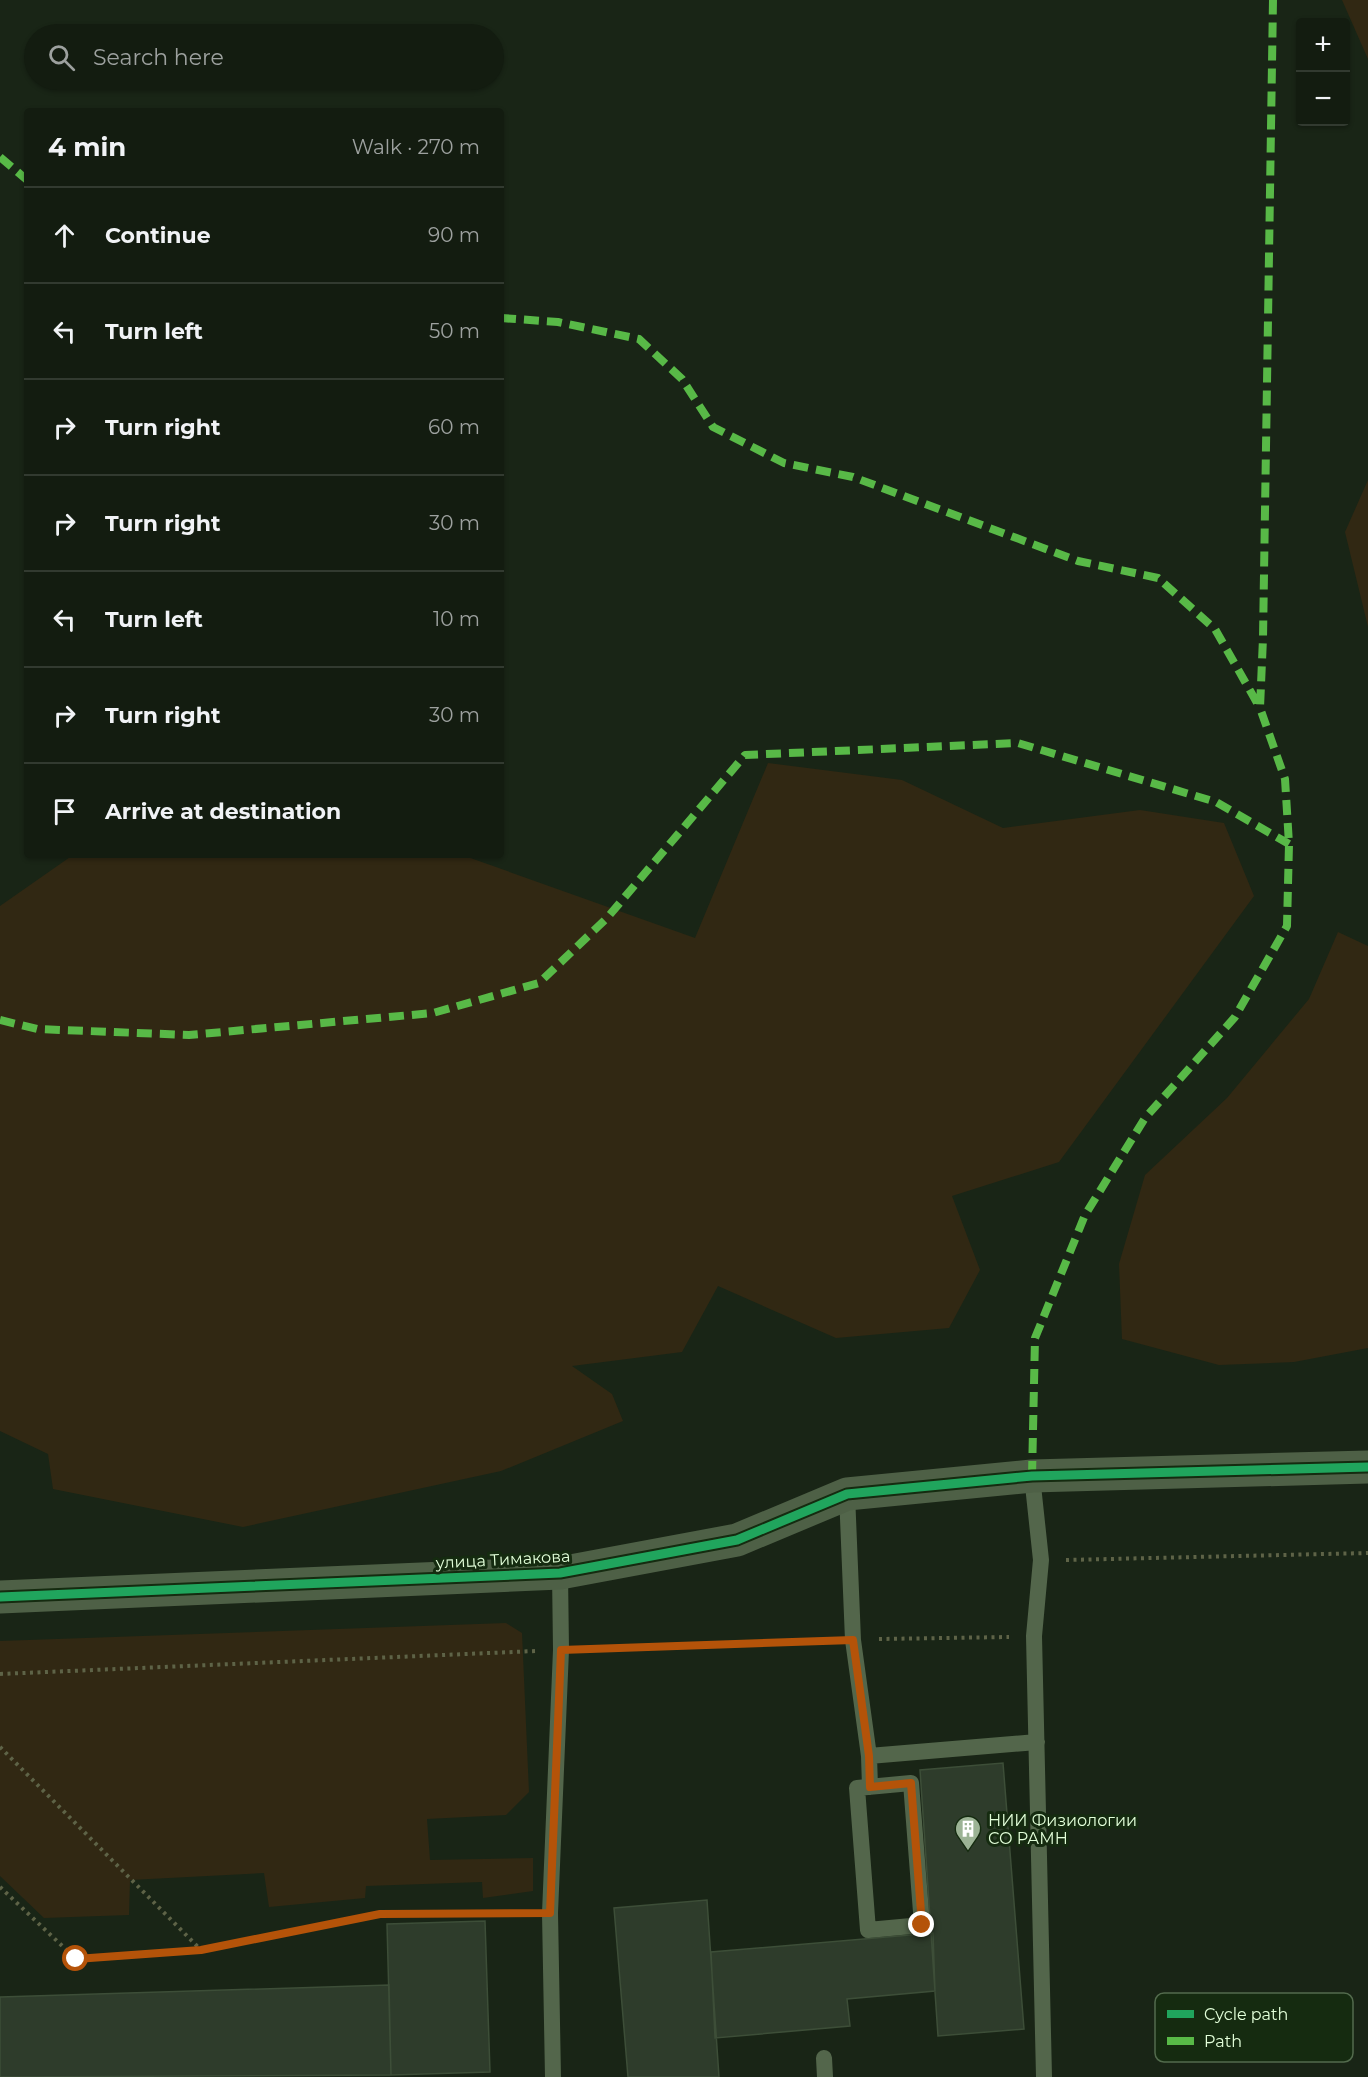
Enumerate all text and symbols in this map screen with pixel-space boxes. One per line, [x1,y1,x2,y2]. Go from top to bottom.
map controls [1296,18,1350,126]
button: + [1296,18,1350,72]
search box [24,24,504,90]
icon: search [45,41,78,74]
text: Search here [93,44,224,71]
button: − [1296,72,1350,126]
text: 4 min [48,131,126,163]
text: Walk · 270 m [352,135,480,159]
icon: ahead [48,219,81,252]
text: Continue [105,222,211,249]
text: 90 m [428,223,480,247]
icon: left [48,315,81,348]
text: Turn left [105,318,203,345]
text: 50 m [429,319,480,343]
icon: right [48,411,81,444]
text: Turn right [105,414,220,441]
text: 60 m [428,415,480,439]
icon: right [48,507,81,540]
text: Turn right [105,510,220,537]
text: 30 m [429,511,480,535]
icon: left [48,603,81,636]
text: Turn left [105,606,203,633]
text: 10 m [433,607,480,631]
icon: right [48,699,81,732]
text: Turn right [105,702,220,729]
text: 30 m [429,703,480,727]
icon: arrive [48,795,81,828]
text: Arrive at destination [105,798,341,825]
street label: улица Тимакова [434,1546,571,1573]
place label: НИИ Физиологии СО РАМН [988,1811,1137,1848]
building icon: НИИ Физиологии СО РАМН [953,1814,983,1852]
route end [908,1911,934,1937]
route start [62,1945,88,1971]
legend [1155,1993,1353,2062]
text: Cycle path [1204,2005,1288,2024]
text: Path [1204,2032,1242,2051]

